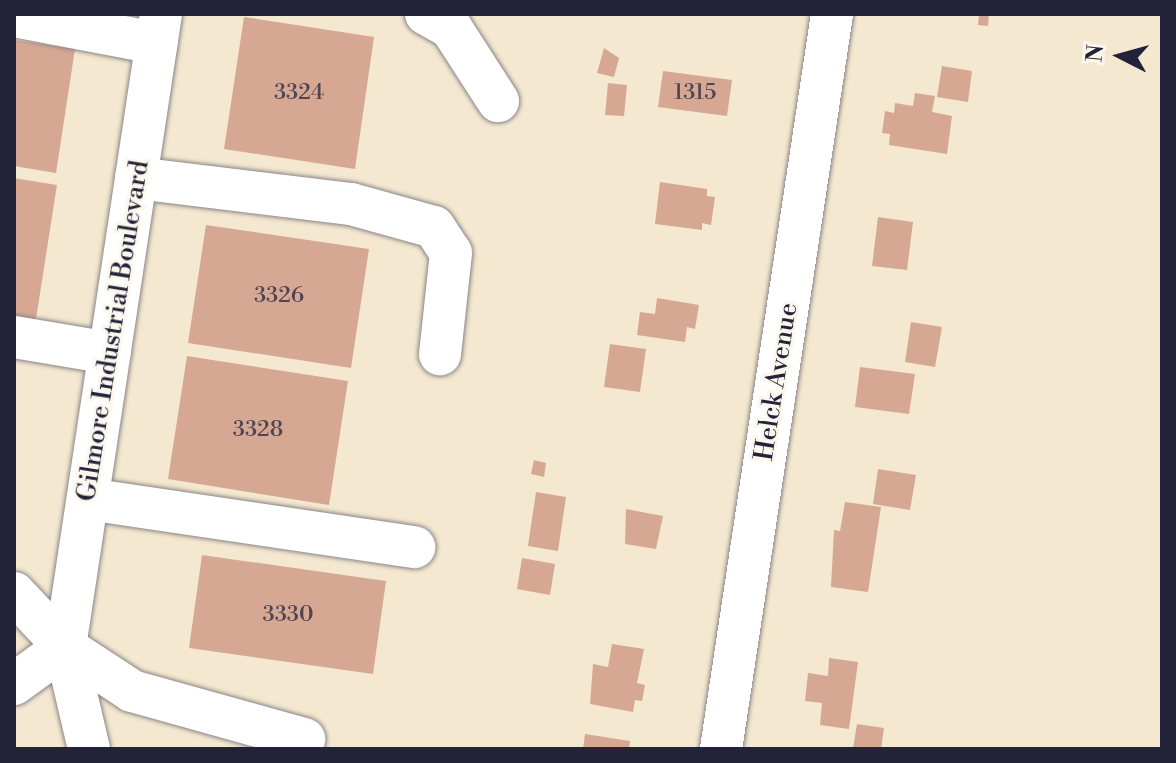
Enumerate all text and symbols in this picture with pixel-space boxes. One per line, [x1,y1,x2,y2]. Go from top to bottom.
north arrow [1080,16,1160,96]
text: N [1081,43,1110,64]
house number: 3324 [274,80,324,106]
house number: 1315 [674,80,716,106]
street label: Gilmore Industrial Boulevard [72,158,156,504]
house number: 3326 [254,283,304,309]
street label: Helck Avenue [749,301,805,463]
house number: 3328 [233,417,283,443]
house number: 3330 [262,602,314,628]

